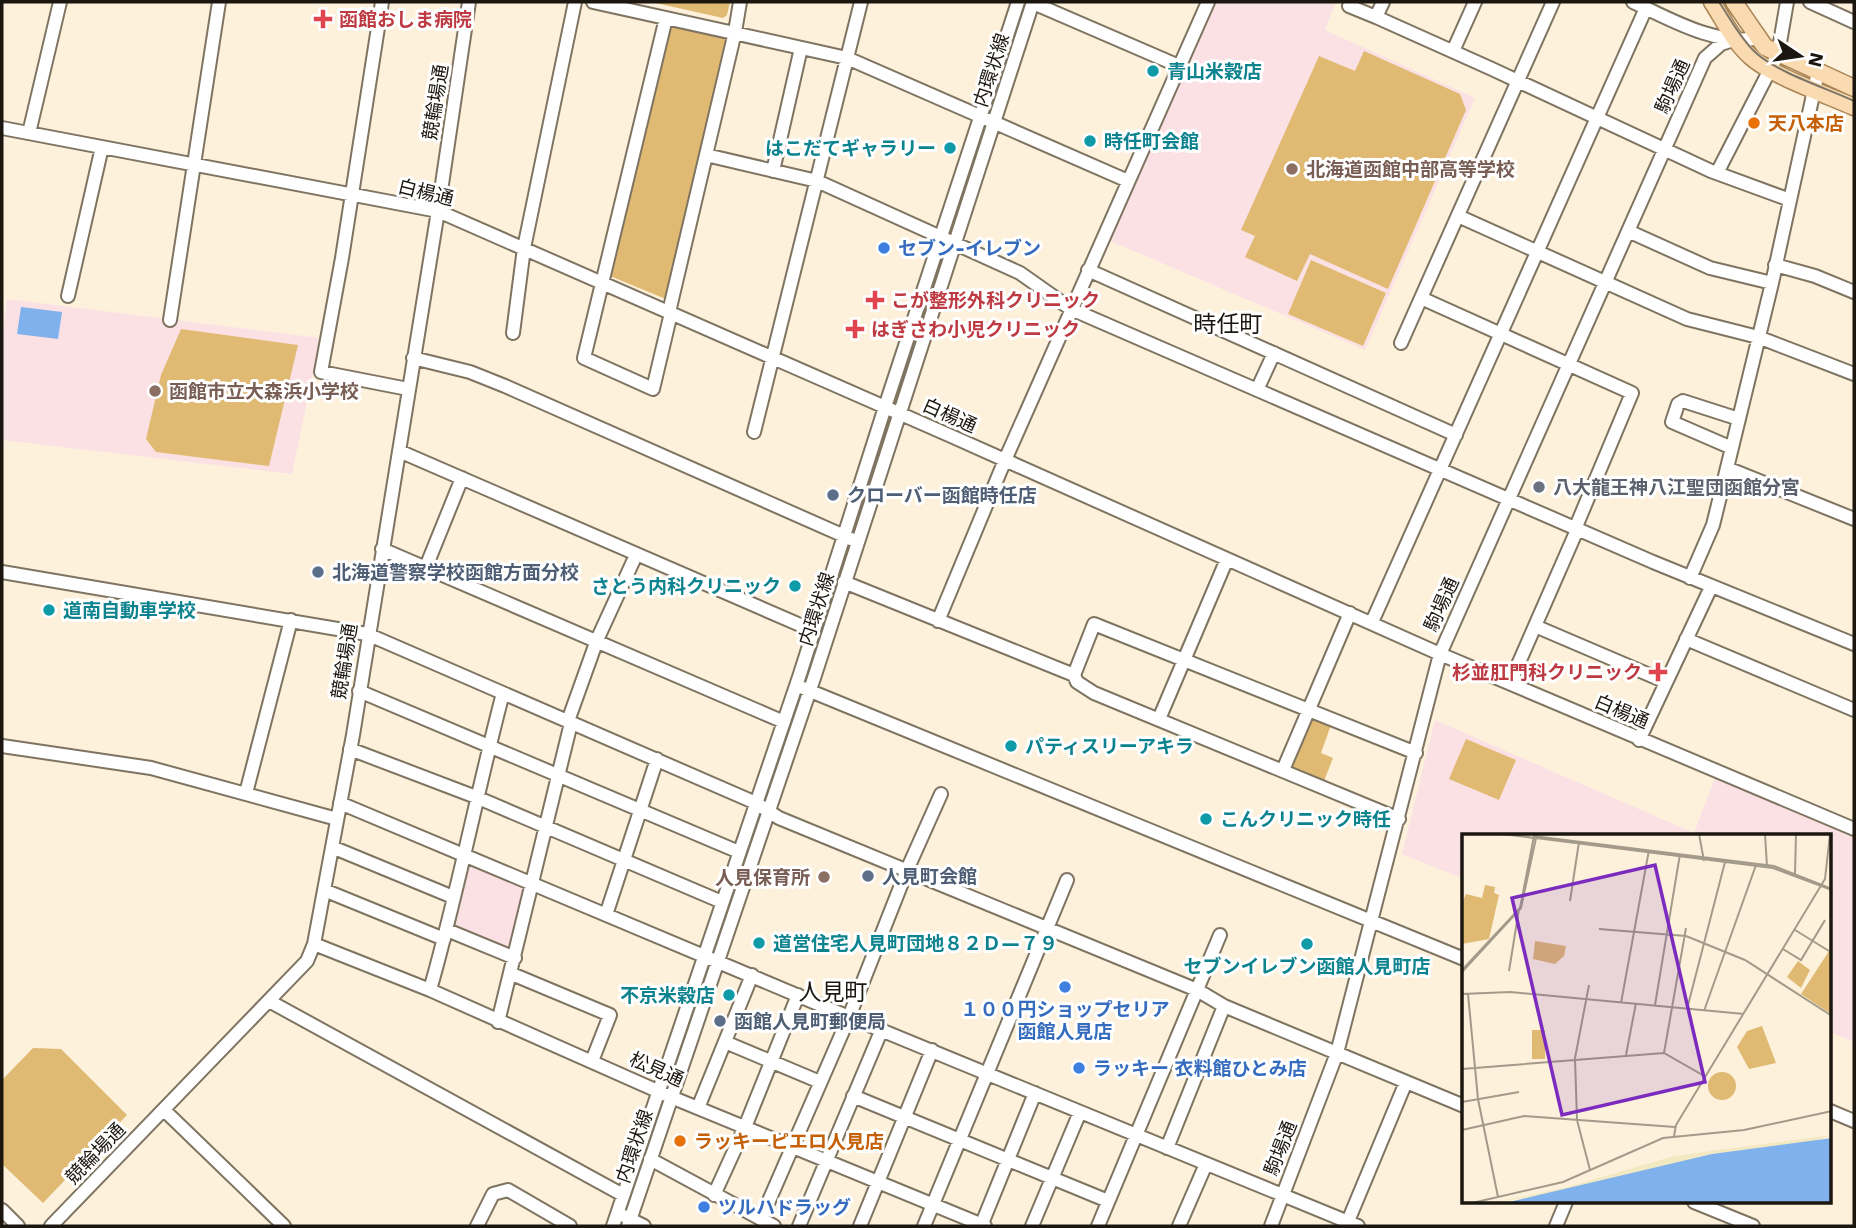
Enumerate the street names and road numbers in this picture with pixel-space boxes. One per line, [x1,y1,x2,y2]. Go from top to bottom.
street label: 内環状線 [969,30,1014,110]
street label: 駒場通 [1650,55,1695,117]
street label: 競輪場通 [418,63,453,141]
street label: 白楊通 [395,174,456,211]
street label: 白楊通 [919,393,981,438]
street label: 内環状線 [794,569,839,649]
street label: 駒場通 [1419,573,1464,635]
street label: 競輪場通 [327,622,362,700]
street label: 白楊通 [1591,690,1653,733]
street label: 松見通 [626,1047,688,1092]
street label: 内環状線 [611,1106,658,1186]
street label: 駒場通 [1260,1117,1301,1179]
street label: 競輪場通 [61,1118,130,1189]

